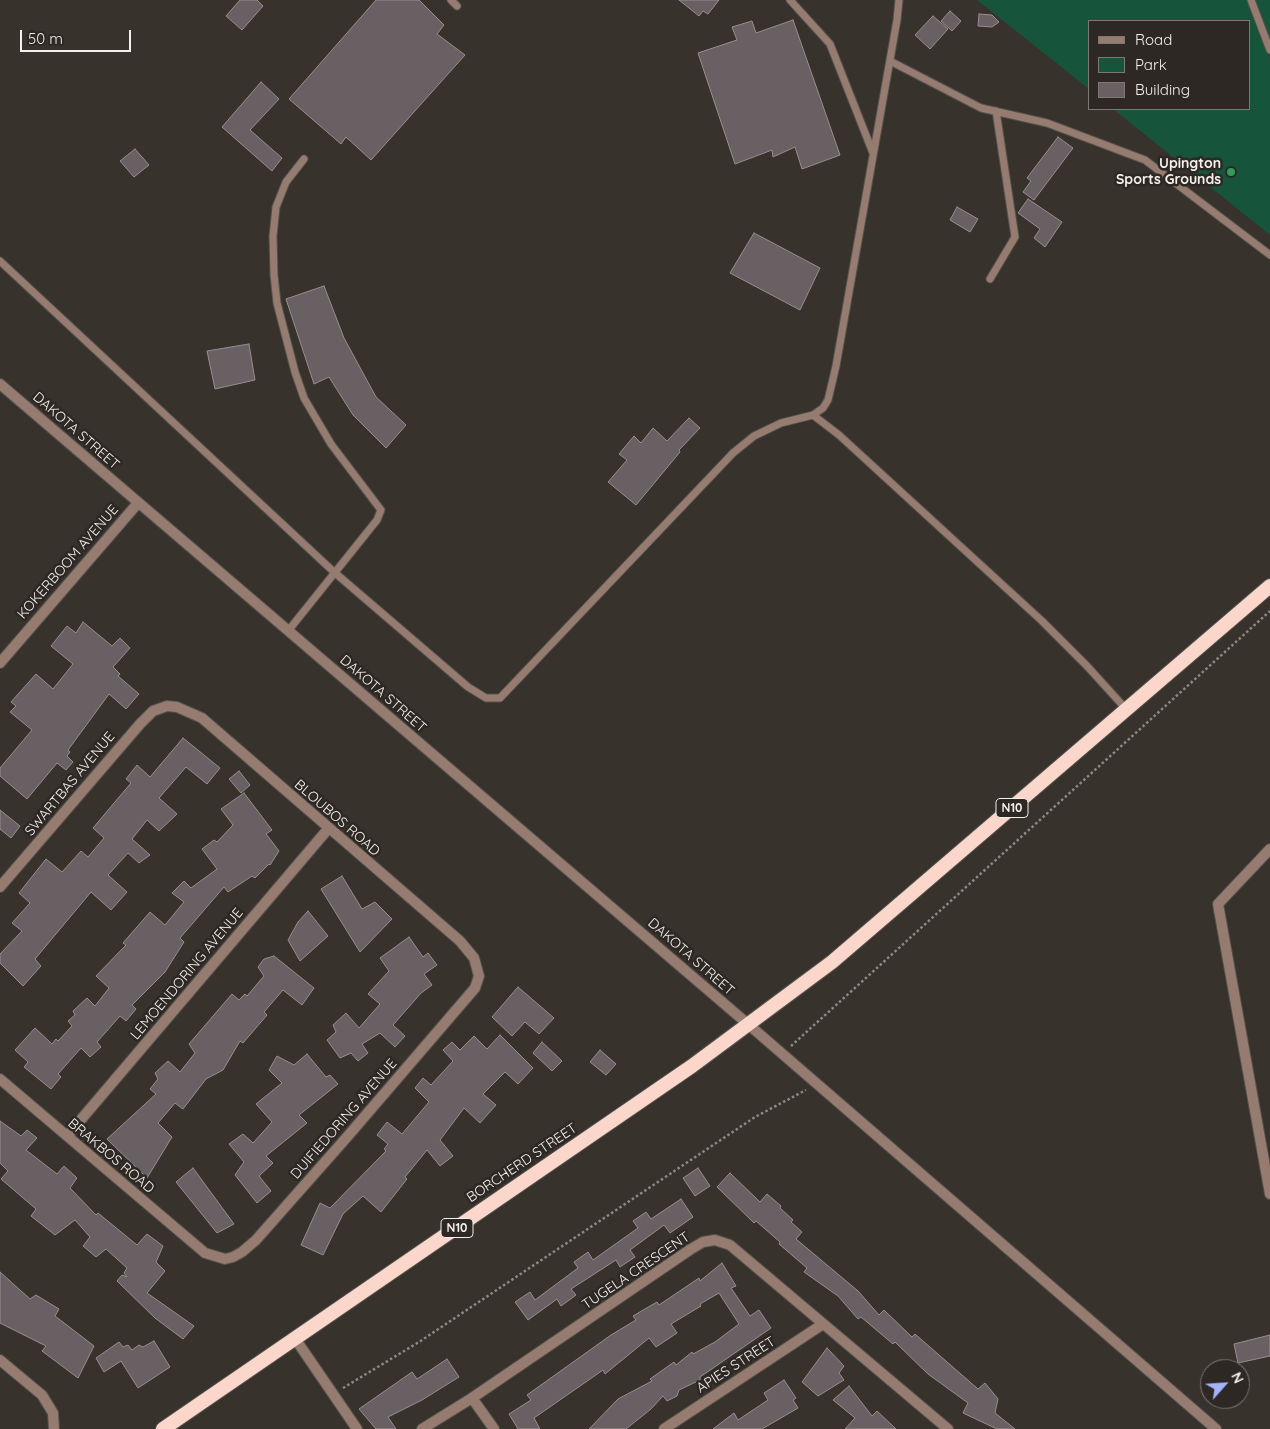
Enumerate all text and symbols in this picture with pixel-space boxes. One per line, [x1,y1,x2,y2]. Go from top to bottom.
scale bar [22,20,134,52]
legend [1088,20,1250,110]
text: 50 m [28,29,63,48]
text: Road [1135,30,1172,49]
text: Park [1135,55,1167,74]
text: Building [1135,80,1190,99]
place label: Upington Sports Grounds [1116,156,1221,188]
marker: Upington Sports Grounds [1225,166,1237,178]
street label: DAKOTA STREET [29,389,123,473]
street label: KOKERBOOM AVENUE [14,502,122,622]
street label: DAKOTA STREET [336,652,430,736]
street label: SWARTBAS AVENUE [22,729,118,839]
street label: BLOUBOS ROAD [291,776,383,860]
road number: N10 [996,798,1028,818]
street label: LEMOENDORING AVENUE [127,905,247,1043]
street label: DAKOTA STREET [644,915,738,999]
street label: DUIFIEDORING AVENUE [287,1056,401,1182]
street label: BRAKBOS ROAD [64,1115,158,1197]
street label: BORCHERD STREET [464,1120,580,1206]
road number: N10 [441,1218,473,1238]
street label: TUGELA CRESCENT [579,1229,693,1313]
street label: APIES STREET [693,1333,779,1397]
north arrow [1200,1359,1250,1409]
text: N [1227,1369,1248,1386]

